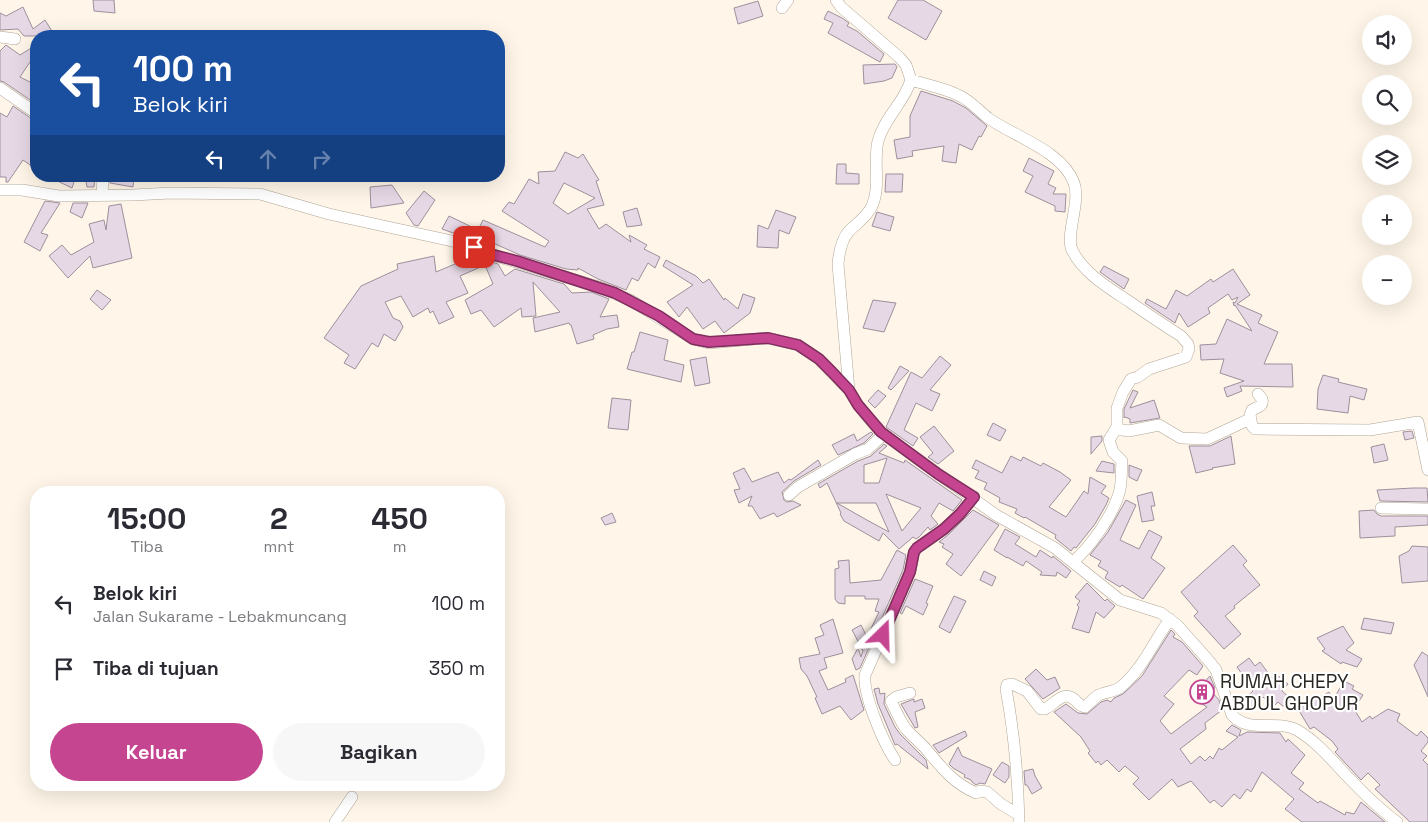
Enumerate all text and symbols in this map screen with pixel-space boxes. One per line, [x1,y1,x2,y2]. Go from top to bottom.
map controls [1362,15,1412,305]
button: sound [1362,15,1412,65]
text: 100 m [133,47,233,91]
icon: left [50,50,115,115]
button: search [1362,75,1412,125]
text: Belok kiri [133,90,228,118]
button: layers [1362,135,1412,185]
icon: left [201,145,229,173]
icon: ahead [254,145,282,173]
icon: right [307,145,335,173]
button: + [1362,195,1412,245]
pin [453,226,495,268]
icon: arrive [460,233,488,261]
button: − [1362,255,1412,305]
text: 15:00 [107,499,186,538]
text: 2 [270,499,288,538]
text: 450 [371,499,428,538]
text: Tiba [130,536,163,557]
text: mnt [264,536,294,557]
text: m [393,536,406,557]
text: Belok kiri [93,581,177,606]
icon: left [50,590,78,618]
text: 100 m [431,591,485,616]
text: Jalan Sukarame - Lebakmuncang [93,606,347,627]
position arrow [856,608,908,660]
icon: arrive [50,655,78,683]
text: Tiba di tujuan [93,656,219,681]
text: 350 m [429,656,485,681]
place label: RUMAH CHEPY ABDUL GHOPUR [1220,669,1358,716]
building icon: RUMAH CHEPY ABDUL GHOPUR [1189,679,1215,705]
button: Keluar [50,723,263,781]
button: Bagikan [273,723,485,781]

